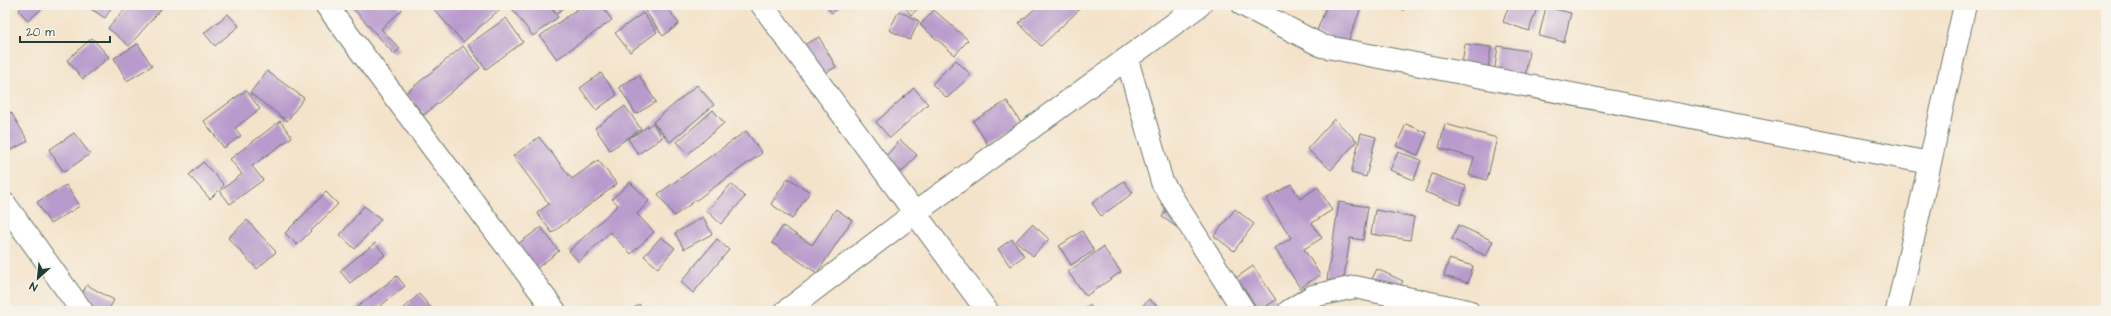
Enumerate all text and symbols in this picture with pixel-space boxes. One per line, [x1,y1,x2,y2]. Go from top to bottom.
scale bar [20,18,110,44]
text: 20 m [26,24,55,41]
north arrow [18,258,58,298]
text: N [27,278,40,295]

